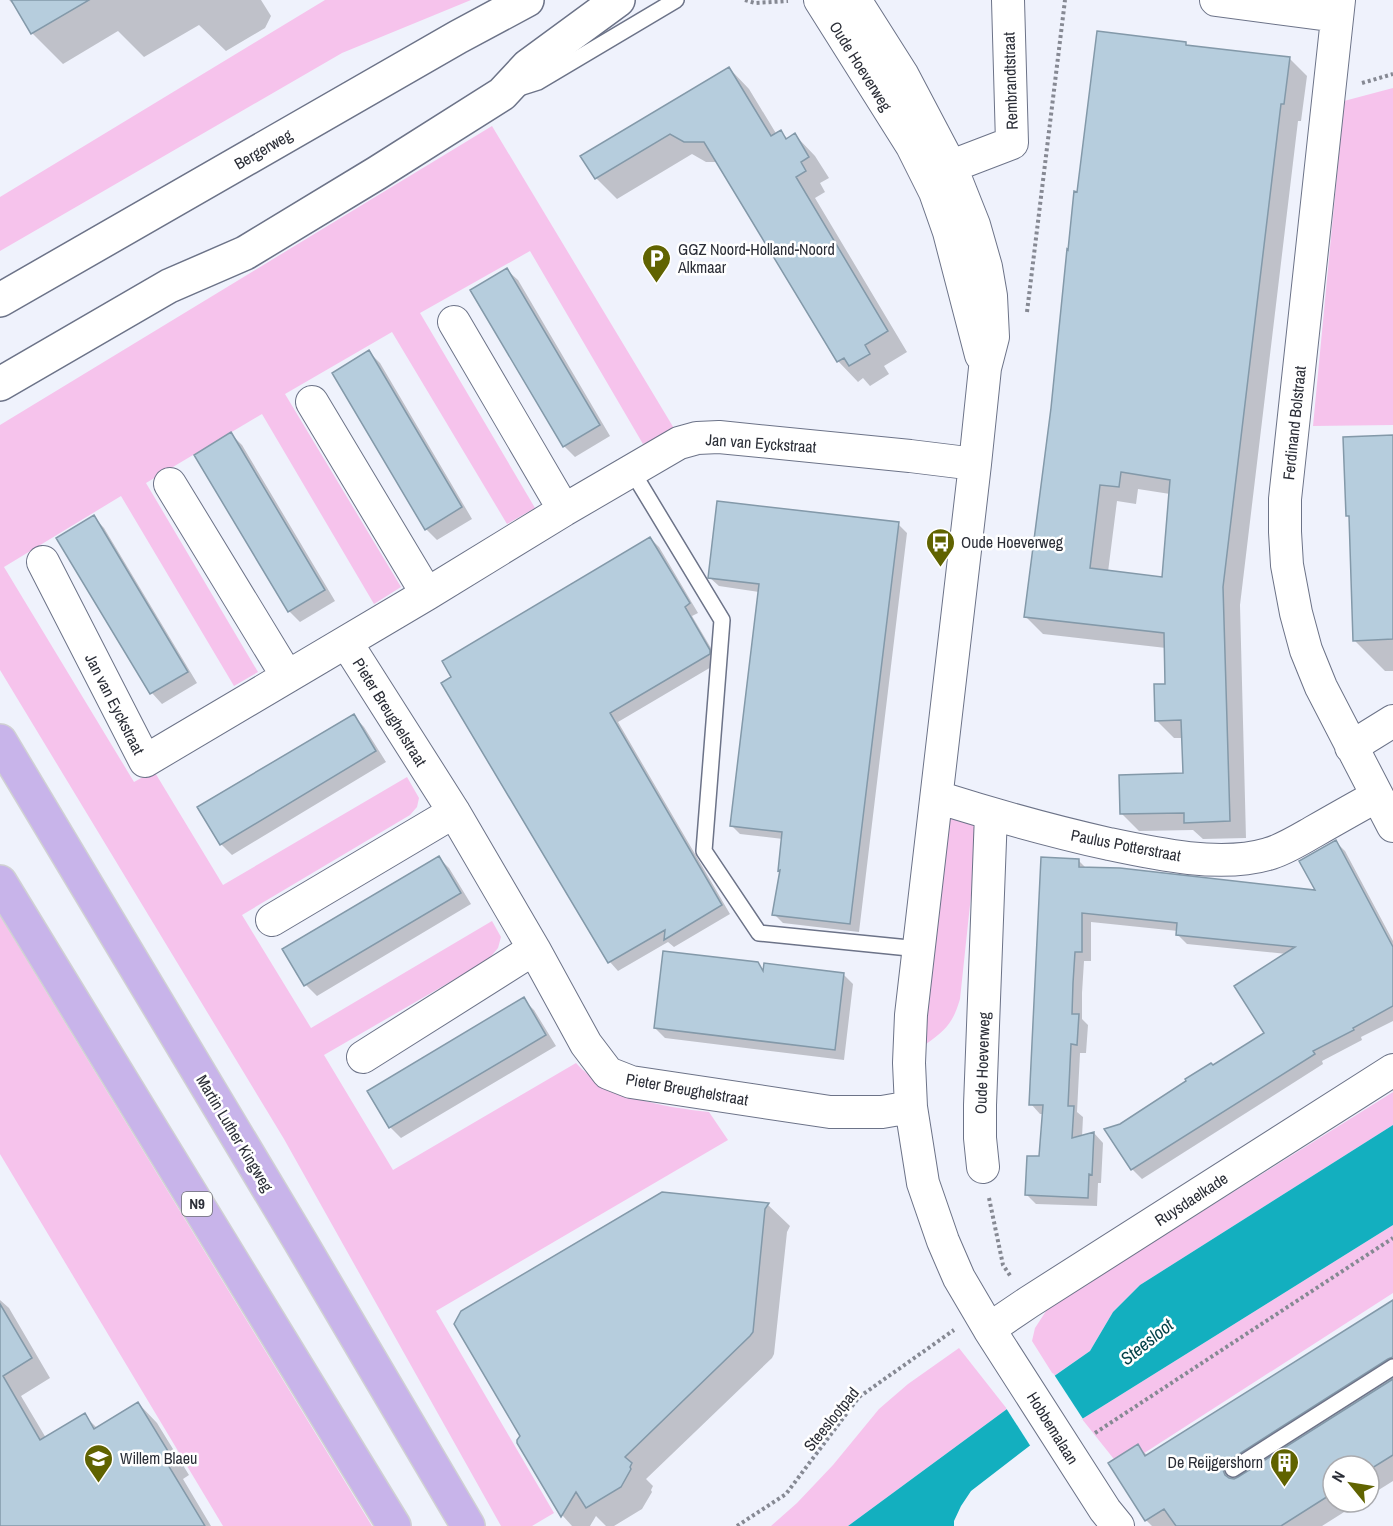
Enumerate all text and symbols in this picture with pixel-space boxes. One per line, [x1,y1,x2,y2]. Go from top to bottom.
street label: Oude Hoeverweg [825,17,898,116]
street label: Rembrandtstraat [997,31,1023,130]
street label: Bergerweg [230,123,297,174]
place label: GGZ Noord-Holland-Noord Alkmaar [677,238,835,278]
parking icon: GGZ Noord-Holland-Noord Alkmaar [641,242,673,284]
street label: Ferdinand Bolstraat [1277,365,1311,481]
street label: Jan van Eyckstraat [705,428,817,458]
bus stop icon: Oude Hoeverweg [924,526,956,568]
place label: Oude Hoeverweg [961,531,1064,553]
street label: Jan van Eyckstraat [80,650,150,759]
street label: Pieter Breughelstraat [348,654,432,771]
street label: Paulus Potterstraat [1069,824,1183,867]
street label: Oude Hoeverweg [969,1011,995,1114]
street label: Pieter Breughelstraat [624,1067,750,1111]
street label: Martin Luther Kingweg [191,1070,279,1196]
street label: Ruysdaelkade [1150,1167,1232,1231]
road number: N9 [182,1192,212,1216]
water label: Steesloot [1115,1312,1179,1371]
street label: Steeslootpad [798,1382,864,1456]
street label: Hobbemalaan [1022,1388,1084,1468]
school or university icon: Willem Blaeu [83,1442,115,1484]
building icon: De Reijgershorn [1268,1446,1300,1488]
place label: Willem Blaeu [120,1447,197,1469]
place label: De Reijgershorn [1167,1451,1263,1473]
north arrow [1321,1454,1381,1514]
text: N [1326,1467,1350,1486]

